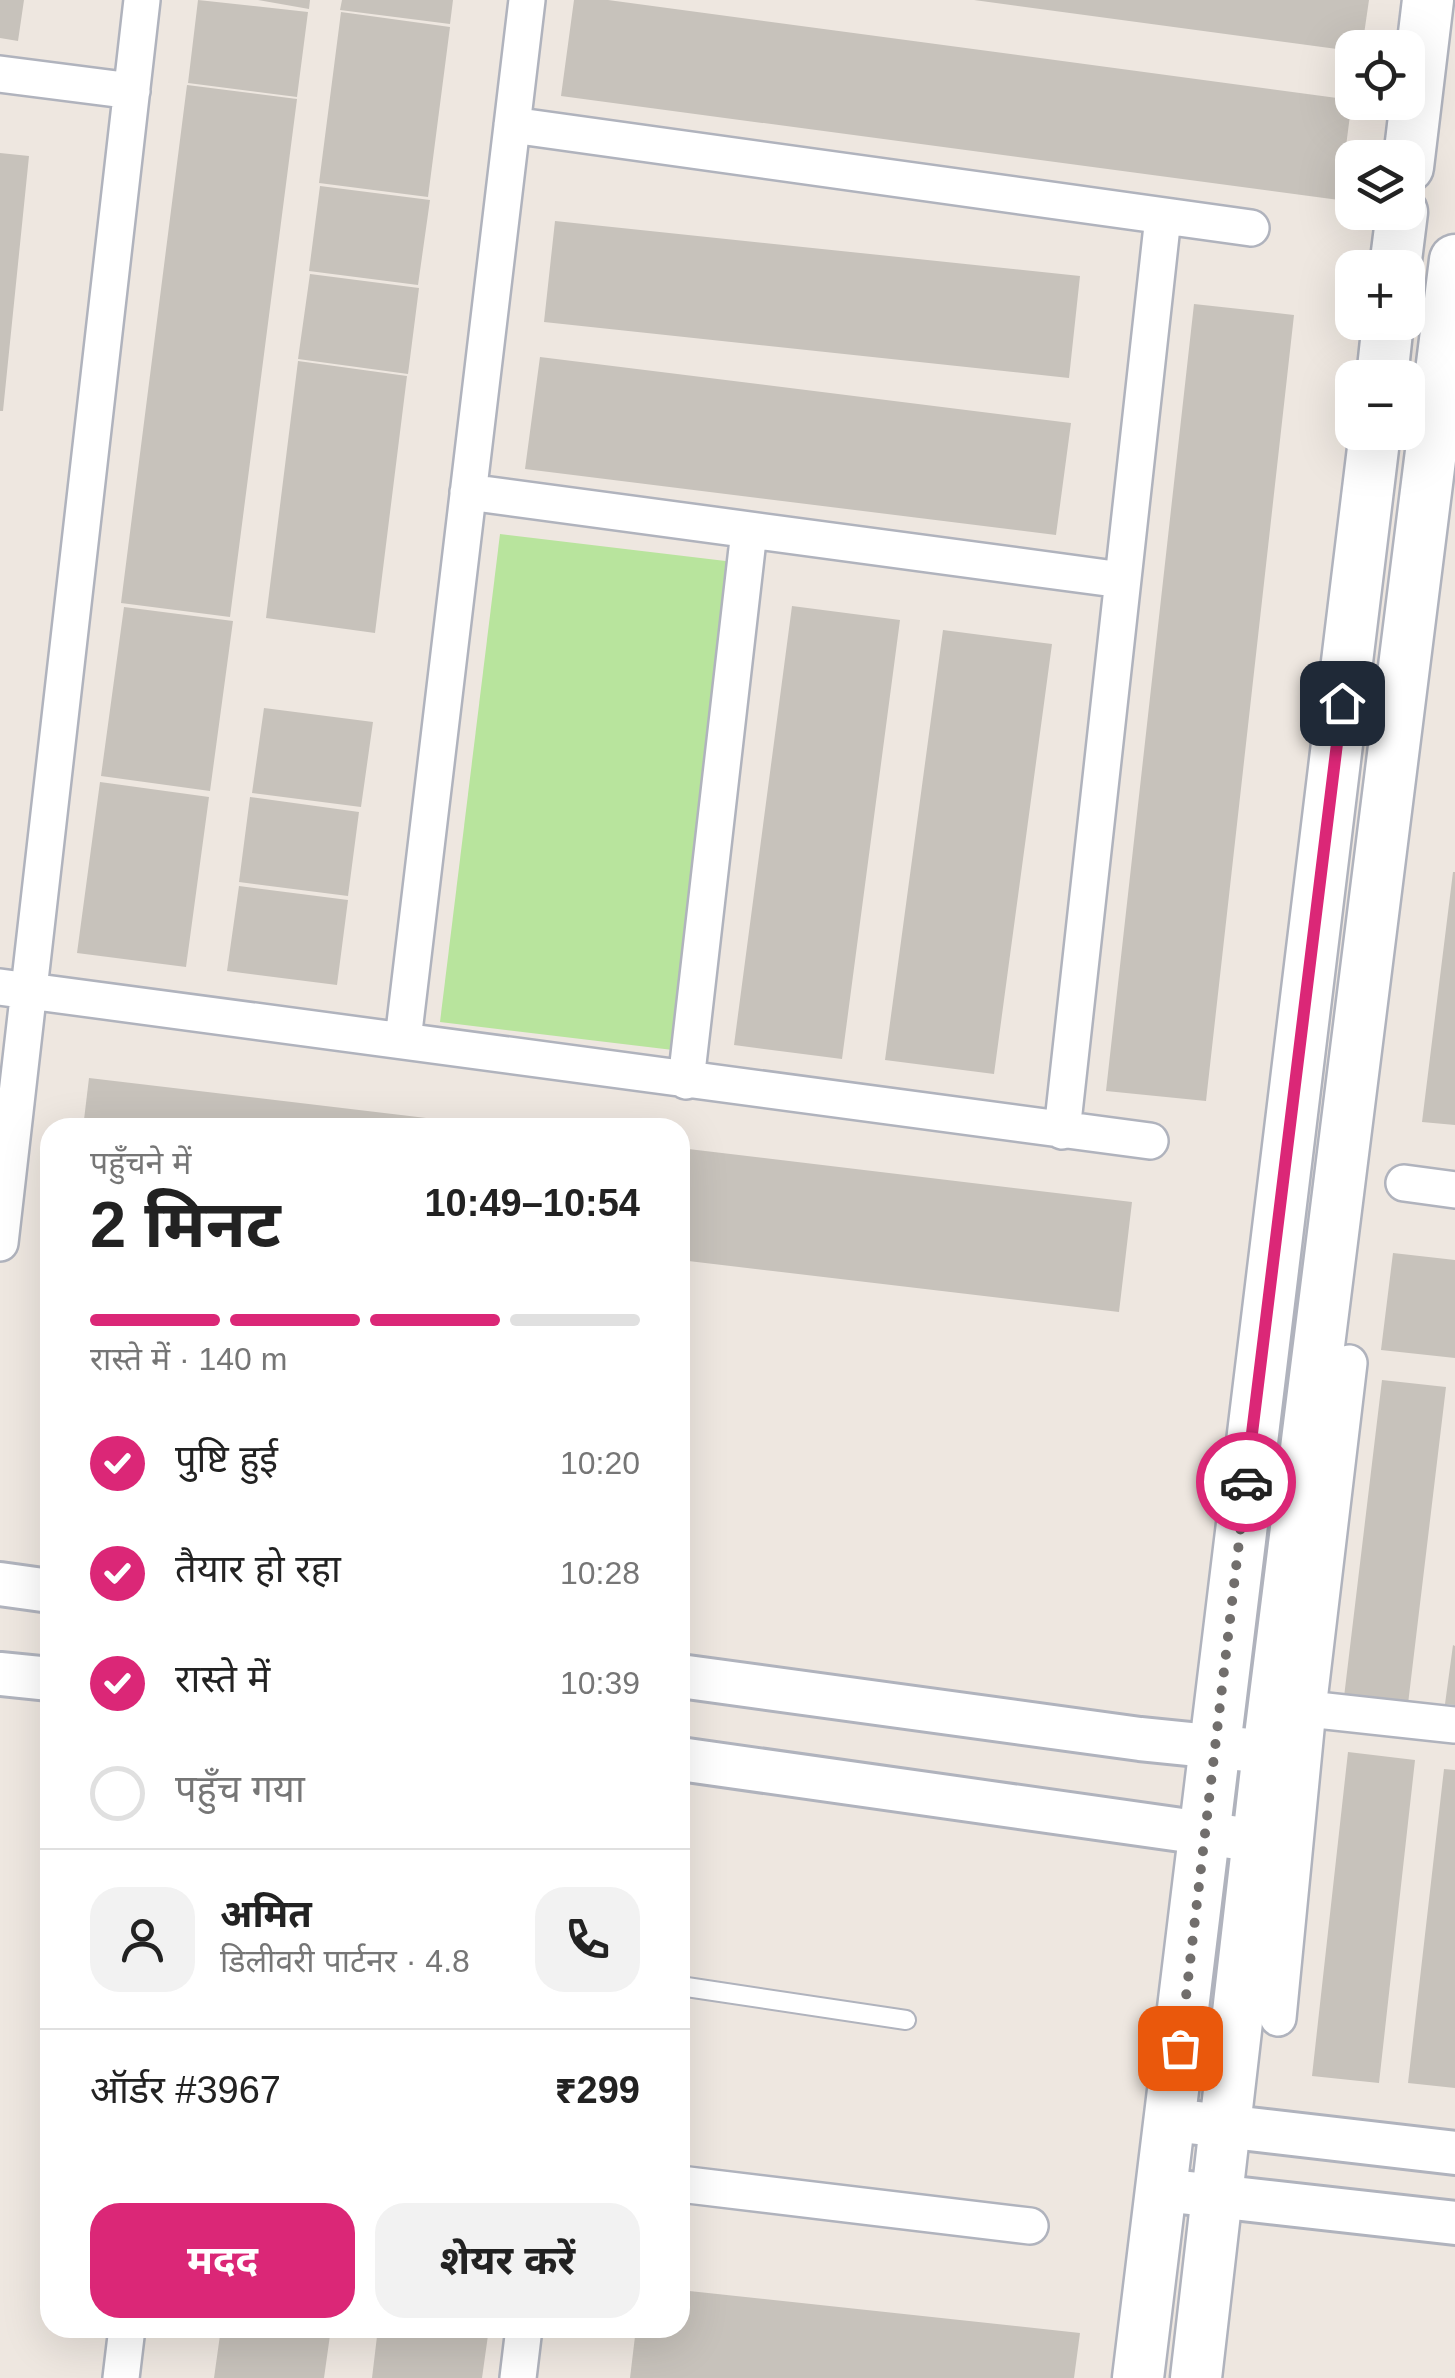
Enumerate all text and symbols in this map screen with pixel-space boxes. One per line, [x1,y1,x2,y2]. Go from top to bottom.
map controls [1335,30,1425,450]
button: locate [1335,30,1425,120]
button: layers [1335,140,1425,230]
button: + [1335,250,1425,340]
button: − [1335,360,1425,450]
pin [1300,661,1385,746]
icon: home [1315,676,1370,731]
text: पहुँचने में [90,1145,191,1181]
text: 10:49–10:54 [424,1182,640,1224]
text: 2 मिनट [90,1188,281,1261]
text: रास्ते में · 140 m [90,1341,287,1377]
courier [1196,1432,1296,1532]
icon: check [90,1436,145,1491]
text: पुष्टि हुई [175,1438,278,1480]
text: 10:20 [560,1445,640,1481]
icon: car [1219,1455,1274,1510]
icon: check [90,1546,145,1601]
text: तैयार हो रहा [175,1548,341,1590]
text: 10:28 [560,1555,640,1591]
icon: check [90,1656,145,1711]
text: रास्ते में [175,1658,270,1700]
text: 10:39 [560,1665,640,1701]
text: पहुँच गया [175,1768,305,1810]
button: person [90,1887,195,1992]
button: phone [535,1887,640,1992]
text: अमित [220,1893,312,1935]
text: डिलीवरी पार्टनर · 4.8 [220,1943,470,1979]
pin [1138,2006,1223,2091]
icon: bag [1153,2021,1208,2076]
text: ऑर्डर #3967 [90,2069,281,2111]
text: ₹299 [555,2069,640,2111]
button: मदद [90,2203,355,2318]
button: शेयर करें [375,2203,640,2318]

